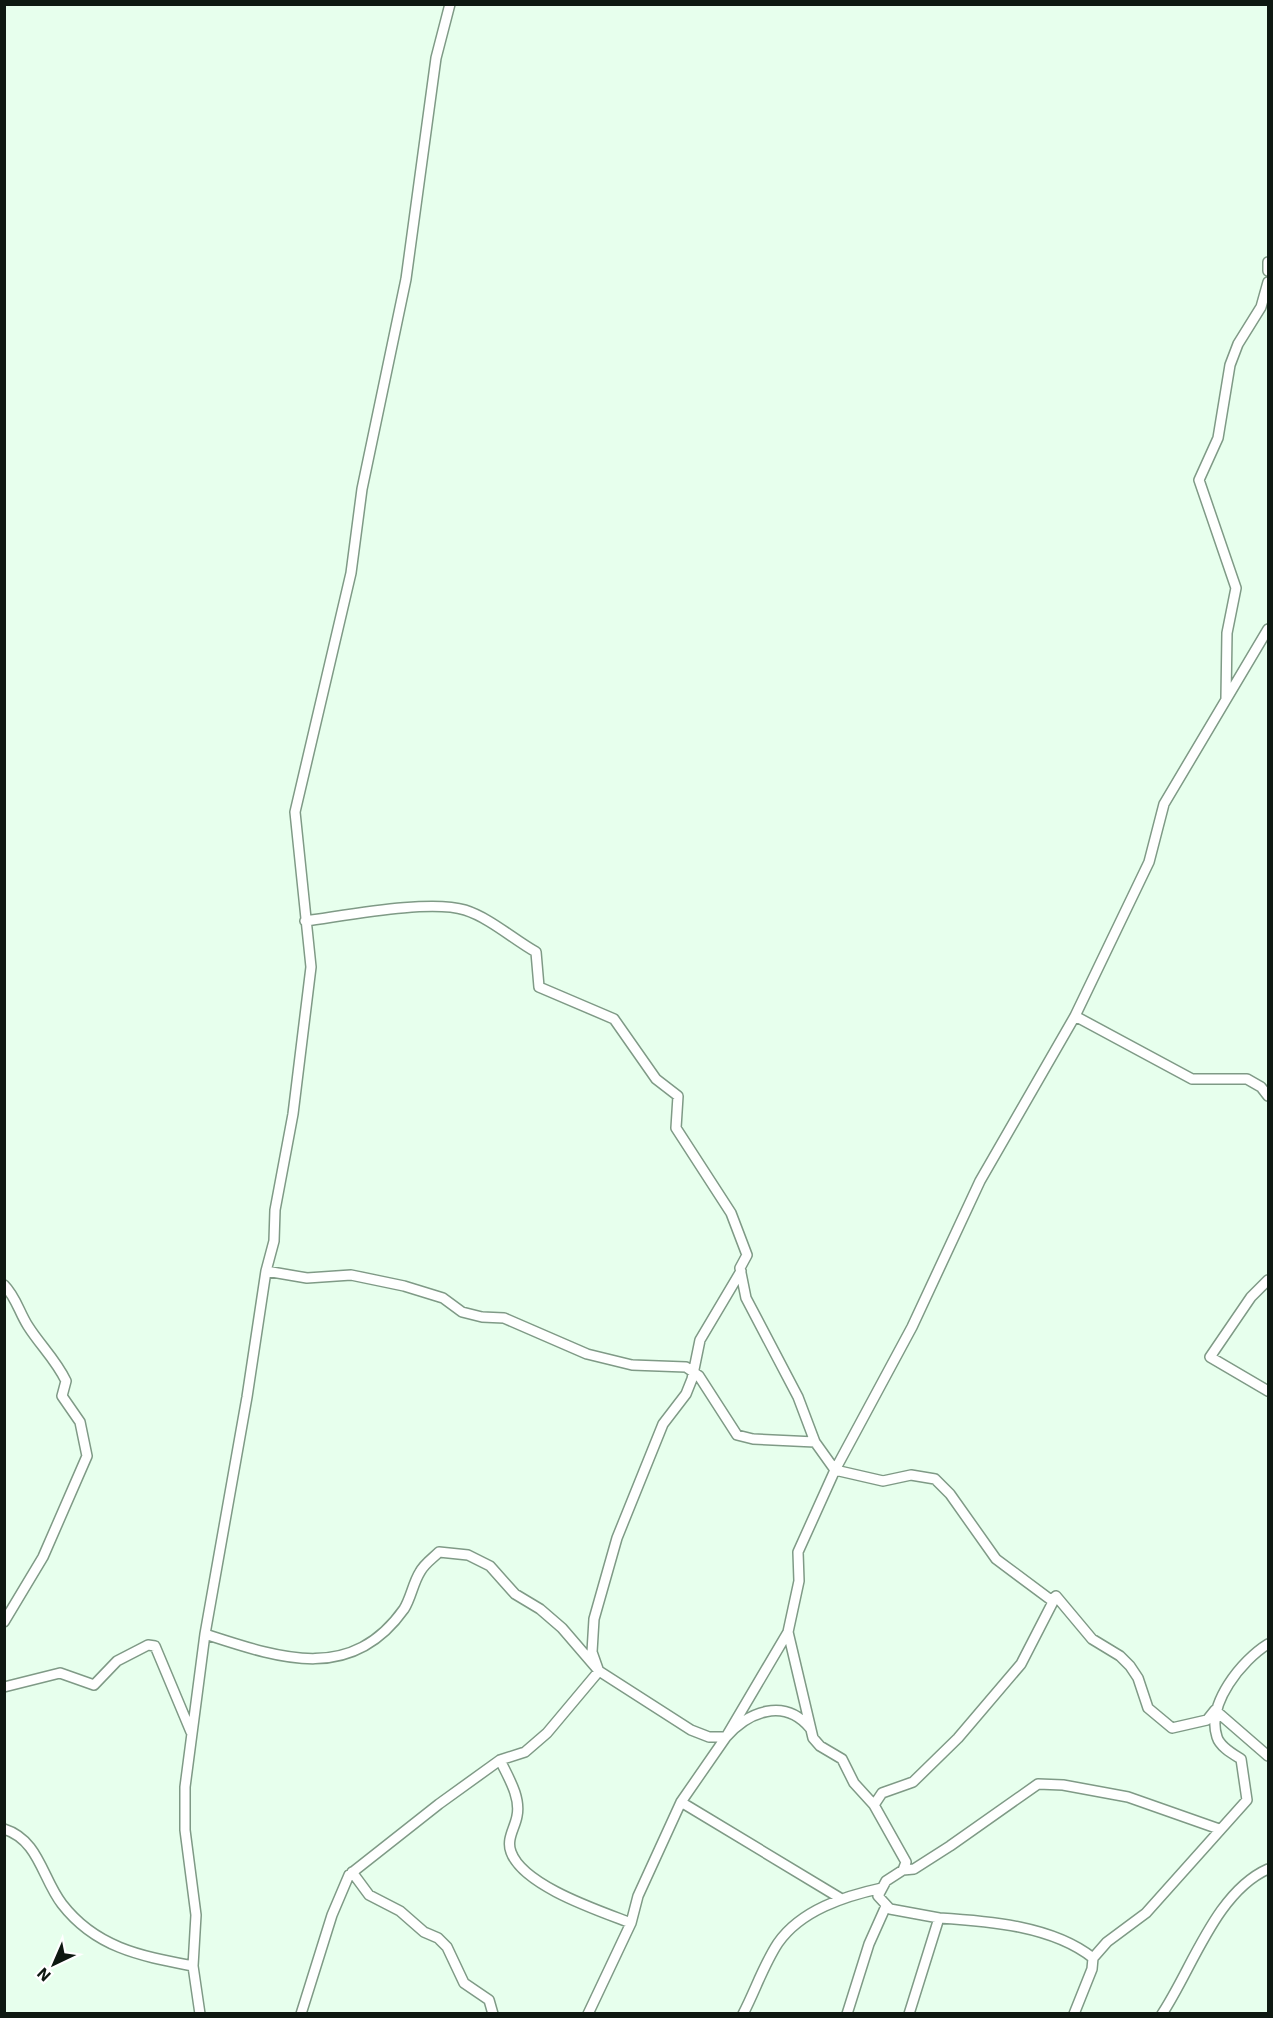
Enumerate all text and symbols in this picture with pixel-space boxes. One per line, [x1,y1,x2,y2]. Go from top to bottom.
north arrow [24,1934,84,1994]
text: N [32,1964,55,1986]

